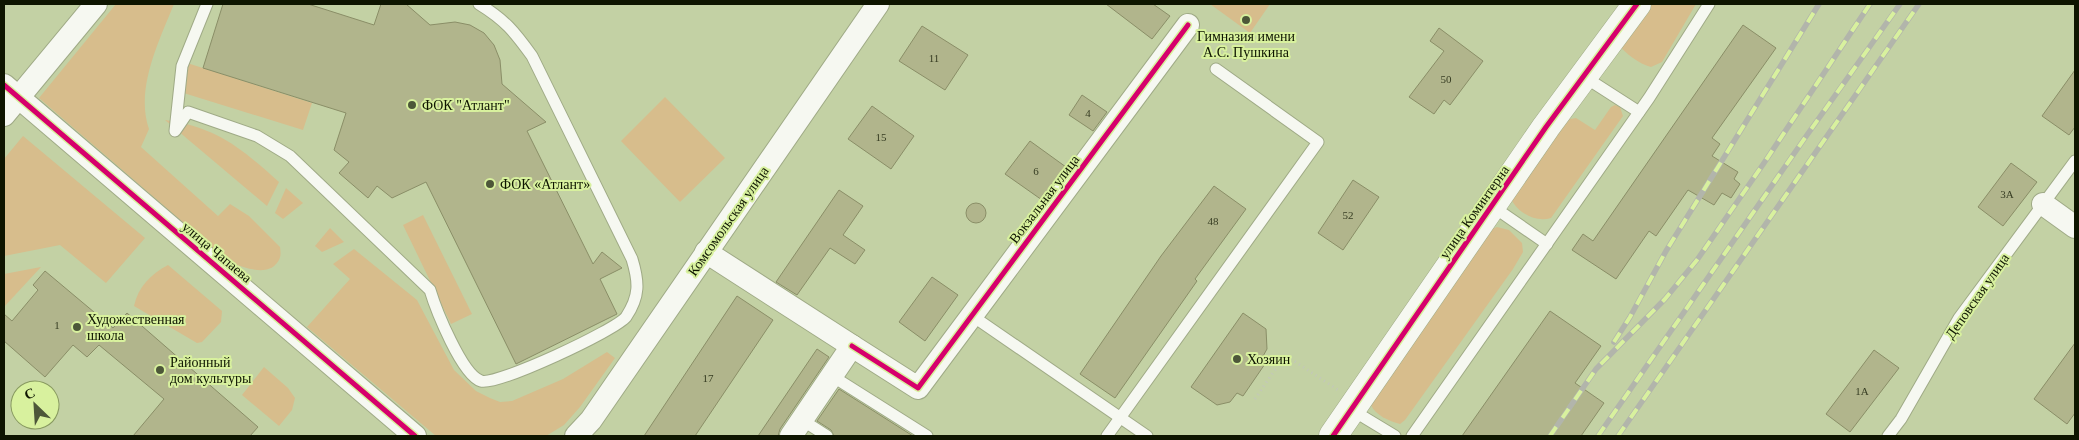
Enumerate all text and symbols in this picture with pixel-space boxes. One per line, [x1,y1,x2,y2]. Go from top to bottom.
marker: Гимназия имени А.С. Пушкина [1240,14,1252,26]
place label: Гимназия имени А.С. Пушкина [1197,29,1296,60]
house number: 11 [929,52,939,64]
house number: 50 [1441,73,1452,85]
place label: ФОК "Атлант" [422,98,510,113]
marker: ФОК "Атлант" [406,99,418,111]
house number: 4 [1085,107,1091,119]
house number: 15 [876,131,887,143]
street label: Вокзальная улица [1006,152,1083,246]
street label: улица Коминтерна [1437,162,1513,262]
street label: Комсомольская улица [685,163,772,279]
house number: 6 [1033,165,1039,177]
place label: ФОК «Атлант» [500,177,590,192]
marker: ФОК «Атлант» [484,178,496,190]
house number: 3А [2000,188,2014,200]
house number: 52 [1343,209,1354,221]
house number: 48 [1208,215,1219,227]
street label: улица Чапаева [179,219,255,286]
street label: Деповская улица [1942,250,2013,342]
place label: Художественная школа [87,312,185,343]
house number: 1 [54,319,60,331]
marker: Художественная школа [71,321,83,333]
place label: Хозяин [1247,352,1291,367]
marker: Хозяин [1231,353,1243,365]
place label: Районный дом культуры [170,355,252,386]
marker: Районный дом культуры [154,364,166,376]
house number: 17 [703,372,714,384]
north arrow [10,380,60,430]
text: С [22,385,37,403]
house number: 1А [1855,385,1869,397]

